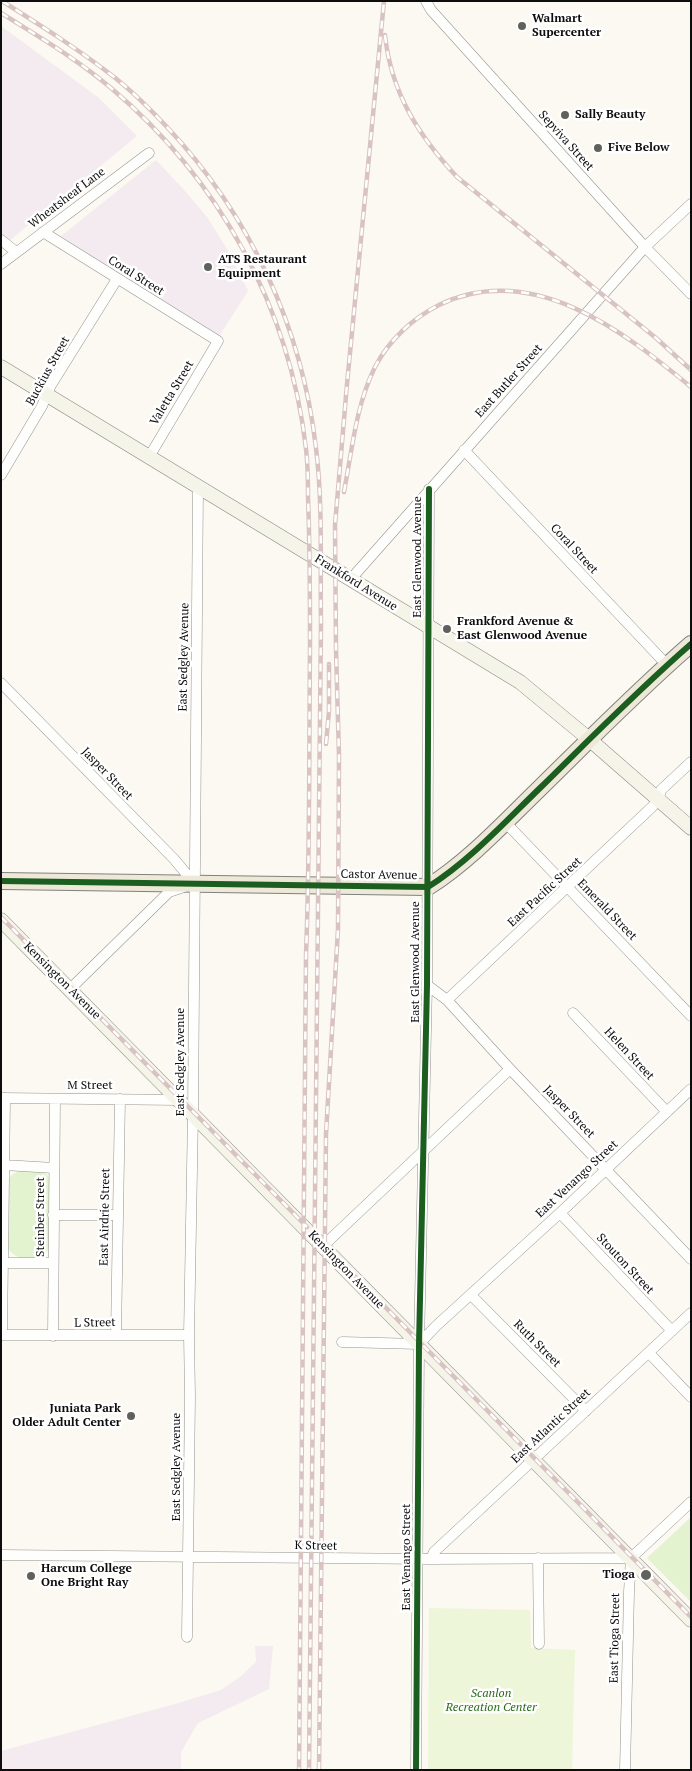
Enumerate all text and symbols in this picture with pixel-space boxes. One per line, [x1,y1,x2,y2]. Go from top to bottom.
place label: Walmart Supercenter [532,12,601,40]
marker: Walmart Supercenter [516,20,528,32]
street label: Sepviva Street [535,108,597,174]
place label: Sally Beauty [575,108,645,122]
marker: Sally Beauty [559,109,571,121]
place label: Five Below [608,141,669,155]
marker: Five Below [592,142,604,154]
street label: Wheatsheaf Lane [26,165,108,231]
street label: Coral Street [105,253,167,299]
place label: ATS Restaurant Equipment [218,253,307,281]
marker: ATS Restaurant Equipment [202,261,214,273]
street label: Buckius Street [23,334,73,408]
street label: East Butler Street [472,341,546,421]
street label: Valetta Street [147,358,197,428]
street label: East Glenwood Avenue [411,496,425,618]
street label: Coral Street [547,521,601,577]
street label: Frankford Avenue [312,552,400,614]
street label: East Sedgley Avenue [176,603,192,711]
place label: Frankford Avenue & East Glenwood Avenue [457,615,587,643]
marker: Frankford Avenue & East Glenwood Avenue [441,623,453,635]
street label: Jasper Street [78,745,136,803]
street label: East Pacific Street [505,854,585,930]
street label: Castor Avenue [340,867,418,883]
street label: Emerald Street [574,876,640,944]
street label: East Glenwood Avenue [409,901,423,1023]
street label: Kensington Avenue [20,939,104,1023]
street label: East Sedgley Avenue [174,1008,188,1116]
street label: Helen Street [601,1025,657,1083]
street label: M Street [67,1079,113,1093]
street label: Jasper Street [540,1083,598,1141]
street label: East Venango Street [533,1137,621,1221]
street label: East Airdrie Street [97,1168,113,1266]
street label: Steinber Street [34,1177,48,1257]
street label: Kensington Avenue [305,1228,387,1312]
street label: Stouton Street [593,1231,657,1297]
street label: L Street [74,1315,116,1331]
street label: Ruth Street [510,1317,564,1371]
street label: East Atlantic Street [508,1386,594,1466]
place label: Juniata Park Older Adult Center [12,1402,121,1430]
marker: Juniata Park Older Adult Center [125,1410,137,1422]
street label: East Sedgley Avenue [170,1413,184,1521]
street label: East Venango Street [400,1504,414,1610]
street label: K Street [295,1538,337,1554]
place label: Harcum College One Bright Ray [41,1562,132,1590]
place label: Tioga [602,1568,635,1582]
marker: Tioga [639,1568,653,1582]
marker: Harcum College One Bright Ray [25,1570,37,1582]
street label: East Tioga Street [607,1593,623,1683]
park label: Scanlon Recreation Center [445,1687,537,1715]

